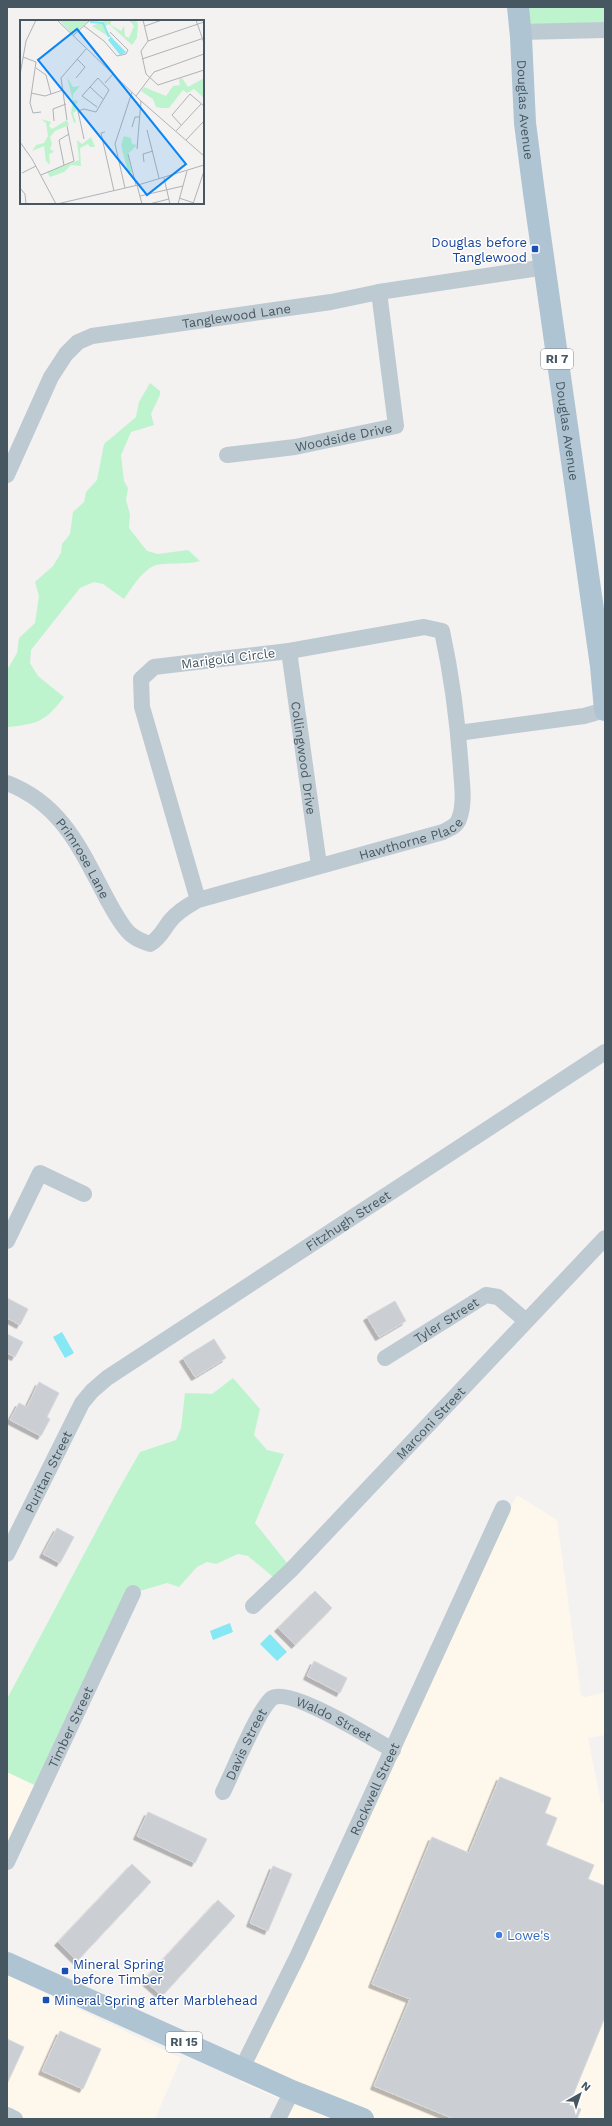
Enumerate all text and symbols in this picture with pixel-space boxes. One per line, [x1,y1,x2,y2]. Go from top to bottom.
inset map [20,20,204,204]
street label: Douglas Avenue [514,59,537,161]
place label: Douglas before Tanglewood [431,235,527,265]
marker: Douglas before Tanglewood [530,244,540,254]
street label: Tanglewood Lane [181,301,292,331]
road number: RI 7 [541,349,573,369]
street label: Douglas Avenue [553,380,582,482]
street label: Woodside Drive [294,420,393,455]
street label: Marigold Circle [180,645,276,672]
street label: Collingwood Drive [288,700,319,816]
street label: Primrose Lane [53,815,112,901]
street label: Hawthorne Place [357,815,466,863]
street label: Fitzhugh Street [303,1187,394,1254]
street label: Tyler Street [411,1294,482,1346]
street label: Marconi Street [393,1384,469,1462]
street label: Puritan Street [22,1428,75,1515]
street label: Timber Street [45,1684,96,1770]
street label: Waldo Street [294,1694,375,1745]
street label: Davis Street [223,1705,270,1782]
street label: Rockwell Street [347,1740,403,1838]
place label: Lowe's [507,1928,550,1943]
marker: Lowe's [494,1930,504,1940]
place label: Mineral Spring before Timber [73,1957,164,1987]
marker: Mineral Spring before Timber [60,1966,70,1976]
place label: Mineral Spring after Marblehead [54,1993,258,2008]
marker: Mineral Spring after Marblehead [41,1995,51,2005]
road number: RI 15 [166,2032,202,2052]
north arrow [560,2074,600,2114]
text: N [579,2079,593,2094]

